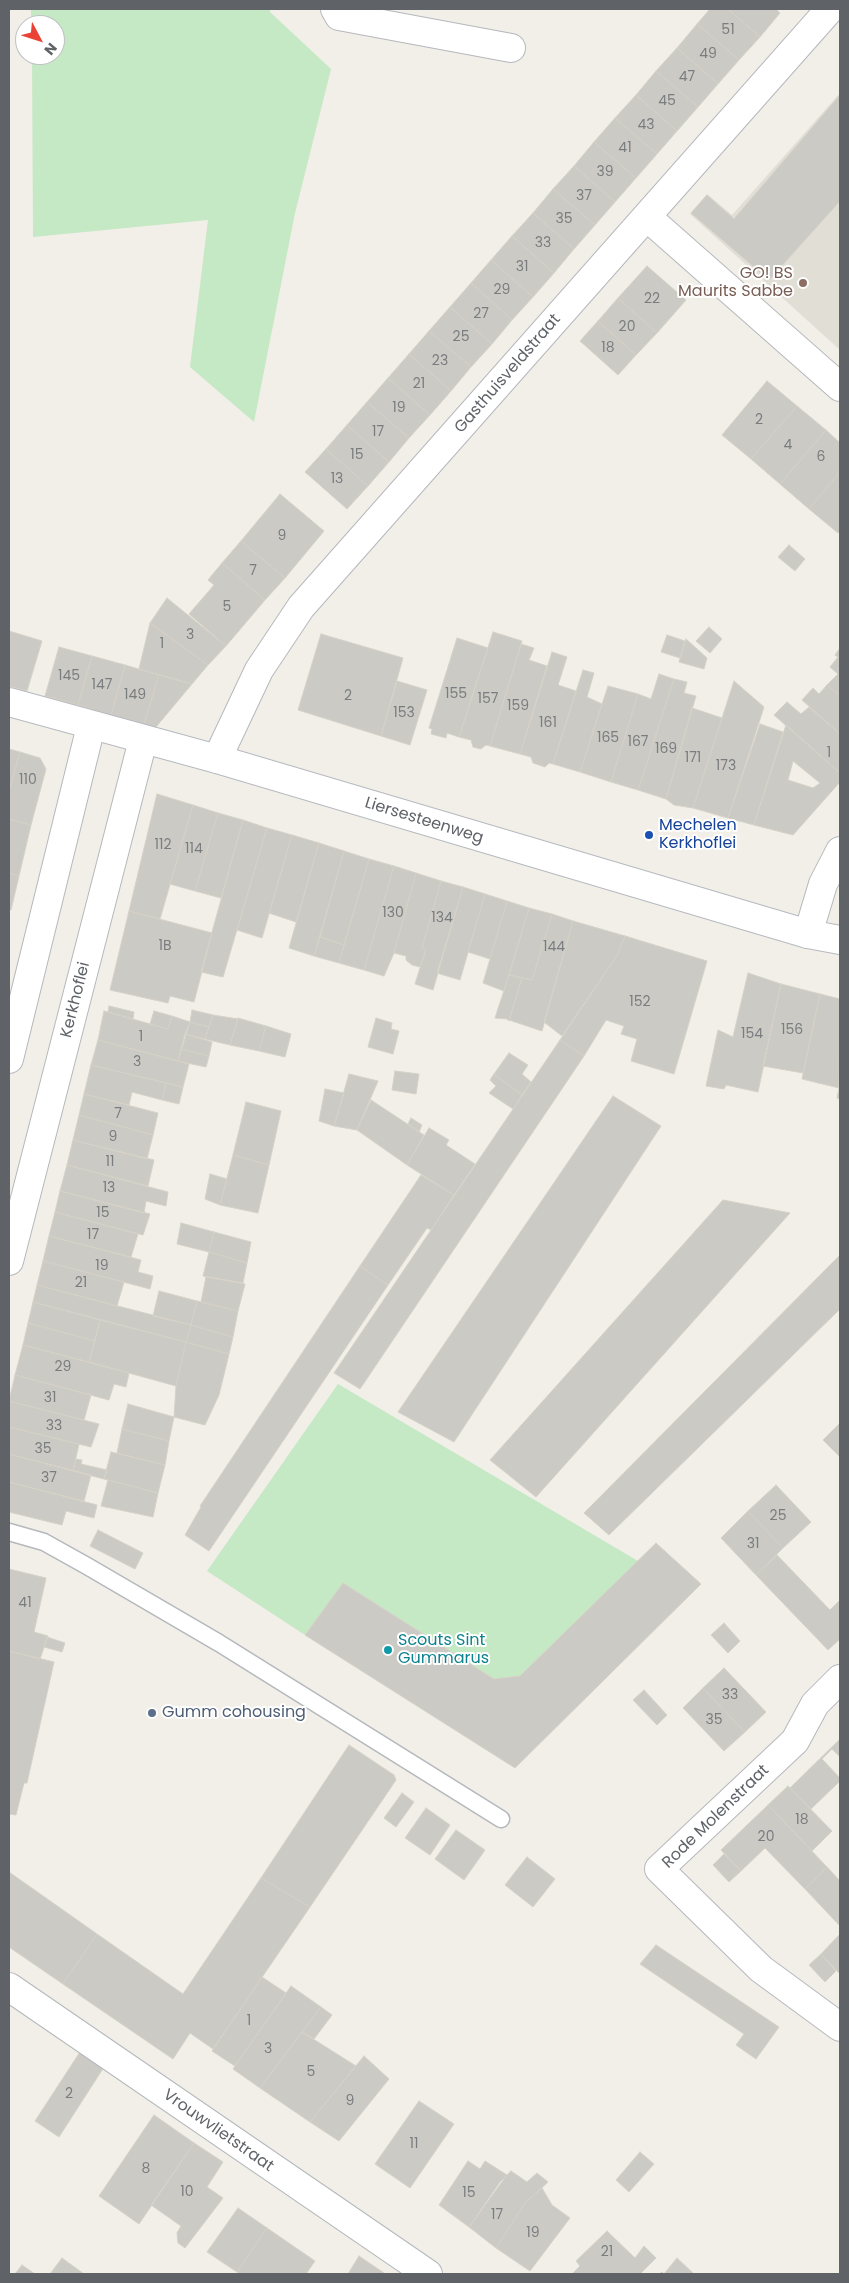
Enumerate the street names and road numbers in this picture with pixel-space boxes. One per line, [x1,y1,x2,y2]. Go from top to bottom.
street label: Gasthuisveldstraat [451,311,565,437]
street label: Liersesteenweg [362,794,486,848]
street label: Kerkhoflei [57,960,95,1040]
street label: Rode Molenstraat [659,1761,773,1873]
street label: Vrouwvlietstraat [159,2086,277,2176]

